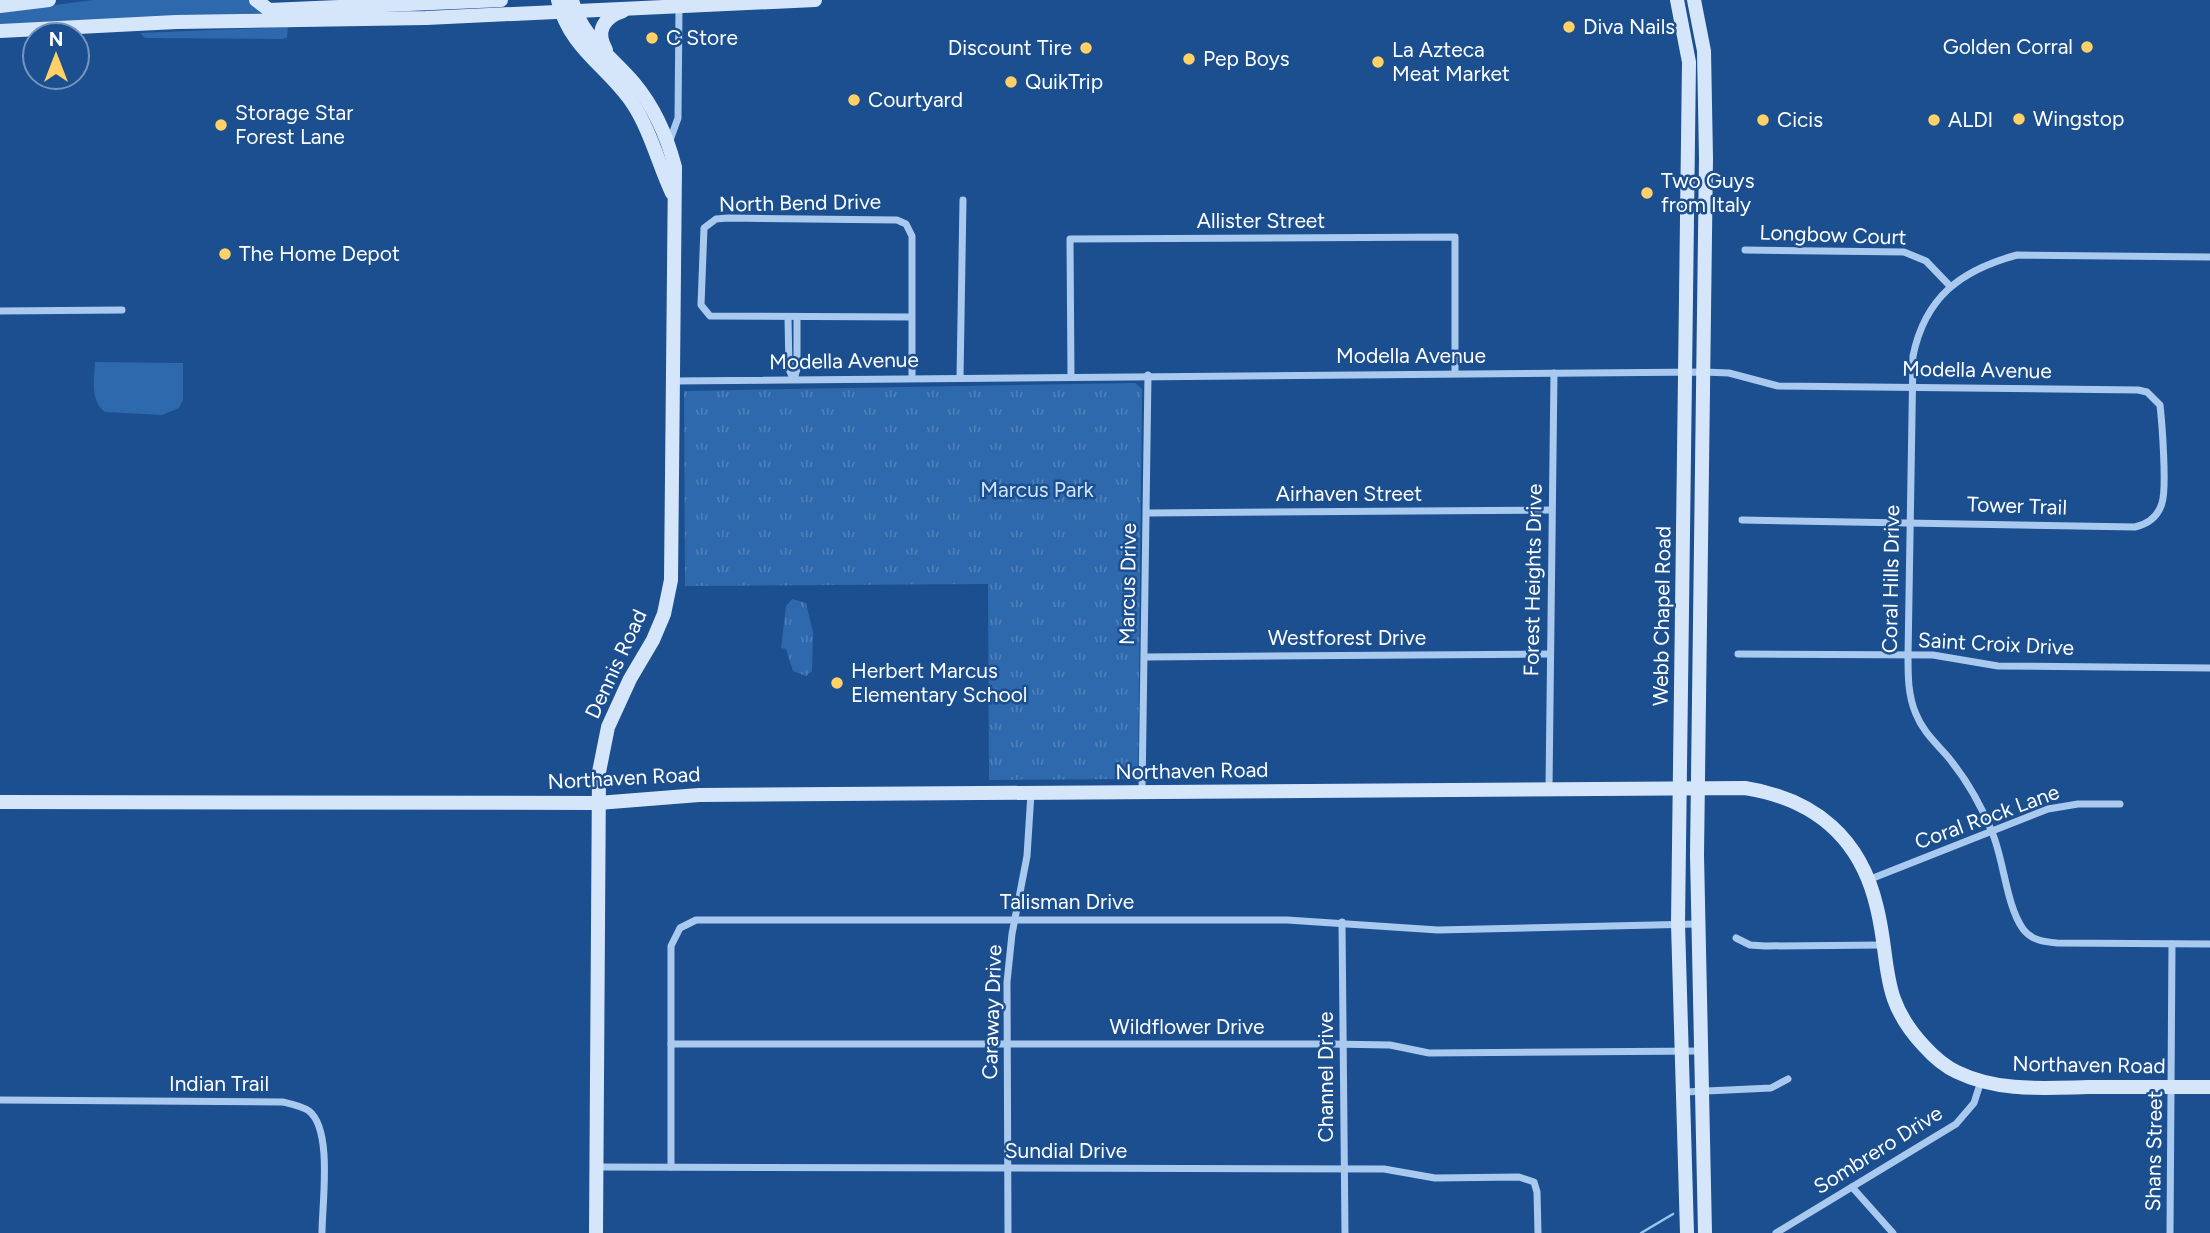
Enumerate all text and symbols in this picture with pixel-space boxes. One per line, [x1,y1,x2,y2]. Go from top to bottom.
place label: Diva Nails [1583,14,1675,39]
marker: Diva Nails [1561,19,1577,35]
north arrow [21,21,91,91]
place label: C Store [666,25,738,50]
text: N [49,28,63,51]
marker: C Store [644,30,660,46]
place label: Golden Corral [1943,34,2073,59]
place label: Discount Tire [948,35,1072,60]
place label: La Azteca Meat Market [1392,37,1510,86]
marker: Golden Corral [2079,39,2095,55]
marker: Discount Tire [1078,40,1094,56]
place label: Pep Boys [1203,46,1290,71]
marker: Pep Boys [1181,51,1197,67]
marker: La Azteca Meat Market [1370,54,1386,70]
place label: QuikTrip [1025,69,1103,94]
marker: QuikTrip [1003,74,1019,90]
place label: Courtyard [868,87,963,112]
marker: Courtyard [846,92,862,108]
place label: Storage Star Forest Lane [235,100,353,149]
place label: Wingstop [2033,106,2124,131]
place label: Cicis [1777,107,1823,132]
place label: ALDI [1948,107,1993,132]
marker: Wingstop [2011,111,2027,127]
marker: Cicis [1755,112,1771,128]
marker: ALDI [1926,112,1942,128]
marker: Storage Star Forest Lane [213,117,229,133]
place label: Two Guys from Italy [1661,168,1754,217]
marker: Two Guys from Italy [1639,185,1655,201]
street label: North Bend Drive [719,189,881,216]
street label: Allister Street [1197,208,1325,233]
street label: Longbow Court [1759,219,1907,250]
place label: The Home Depot [239,241,400,266]
marker: The Home Depot [217,246,233,262]
street label: Modella Avenue [1336,343,1486,368]
street label: Modella Avenue [769,347,919,374]
street label: Modella Avenue [1902,356,2052,383]
park label: Marcus Park [980,477,1095,502]
street label: Airhaven Street [1276,481,1422,506]
street label: Forest Heights Drive [1518,484,1547,676]
street label: Tower Trail [1967,491,2067,520]
street label: Coral Hills Drive [1877,505,1904,653]
street label: Marcus Drive [1114,523,1141,645]
street label: Webb Chapel Road [1647,526,1676,706]
street label: Dennis Road [579,605,652,722]
street label: Westforest Drive [1268,625,1426,650]
street label: Saint Croix Drive [1917,627,2075,660]
place label: Herbert Marcus Elementary School [851,658,1027,707]
marker: Herbert Marcus Elementary School [829,675,845,691]
street label: Northaven Road [1115,757,1269,784]
street label: Northaven Road [547,761,701,794]
street label: Coral Rock Lane [1911,779,2062,854]
street label: Talisman Drive [1000,889,1134,914]
street label: Caraway Drive [977,944,1006,1080]
street label: Channel Drive [1313,1012,1338,1142]
street label: Wildflower Drive [1110,1014,1264,1039]
street label: Northaven Road [2012,1051,2166,1078]
street label: Indian Trail [169,1071,269,1096]
street label: Shans Street [2140,1090,2167,1212]
street label: Sombrero Drive [1809,1100,1947,1199]
street label: Sundial Drive [1005,1138,1127,1163]

